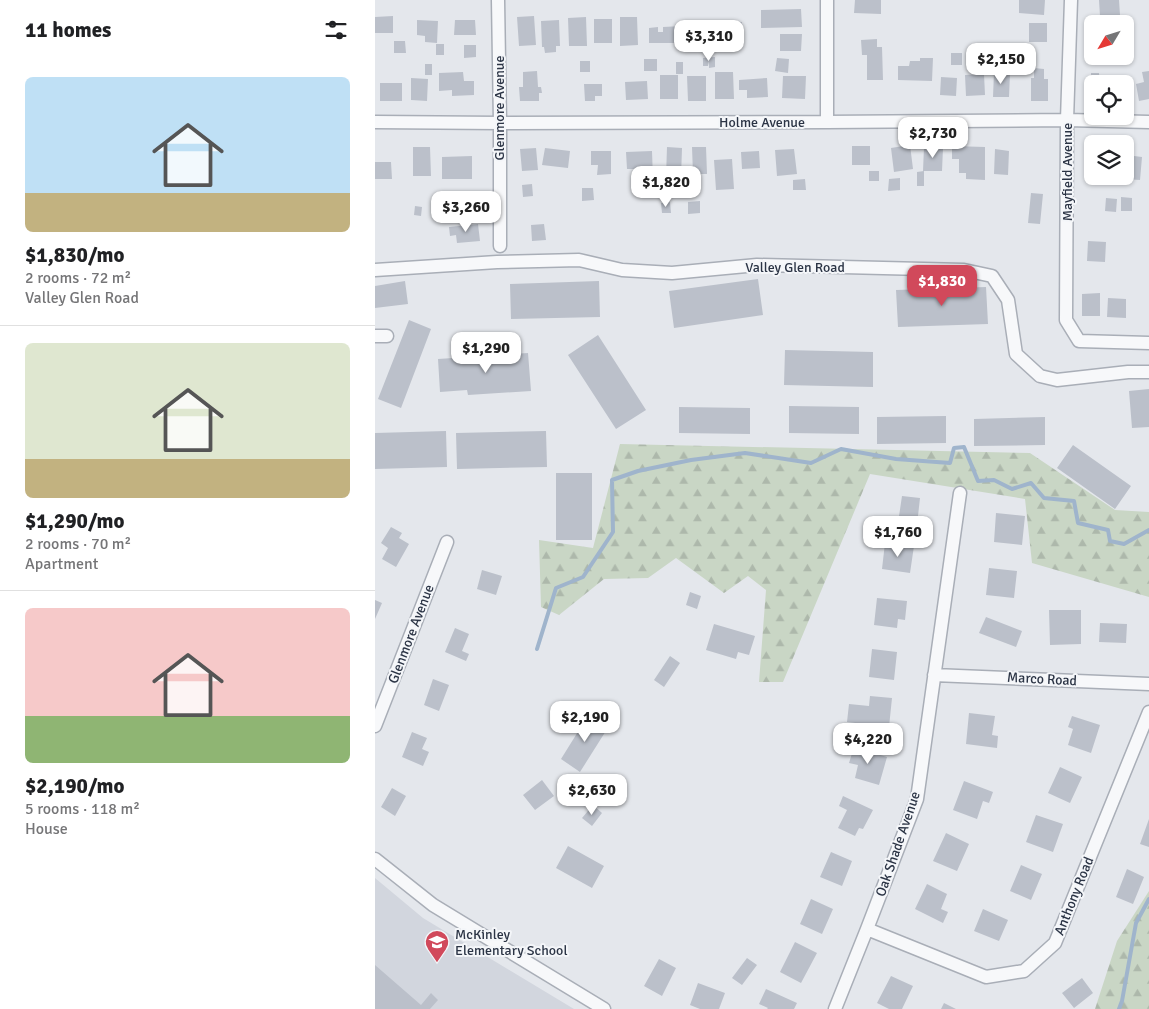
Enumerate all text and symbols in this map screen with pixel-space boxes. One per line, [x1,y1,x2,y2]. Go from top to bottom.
north arrow [1084,15,1134,65]
map controls [1084,15,1134,185]
icon: filters [322,16,350,44]
text: 11 homes [25,17,111,43]
pin: $3,310 [668,20,750,62]
text: $3,310 [685,26,733,46]
pin: $2,150 [960,42,1042,85]
text: $2,150 [977,49,1025,69]
street label: Glenmore Avenue [491,56,508,160]
button: locate [1084,75,1134,125]
icon: home [143,110,233,200]
street label: Holme Avenue [719,114,805,131]
pin: $2,730 [892,116,974,159]
text: $2,730 [909,123,957,143]
street label: Mayfield Avenue [1059,123,1076,221]
button: layers [1084,135,1134,185]
pin: $1,820 [625,166,707,208]
text: $1,820 [642,172,690,192]
pin: $3,260 [425,190,507,233]
text: $3,260 [442,197,490,217]
text: $1,830/mo [25,242,124,268]
street label: Valley Glen Road [745,259,845,276]
pin: $1,830 [901,264,983,307]
text: 2 rooms · 72 m² [25,268,131,288]
text: $1,830 [918,271,966,291]
text: Valley Glen Road [25,288,139,308]
pin: $1,290 [445,332,527,374]
text: $1,290 [462,338,510,358]
icon: home [143,375,233,465]
text: $1,290/mo [25,508,124,534]
pin: $1,760 [857,516,939,558]
text: $1,760 [874,522,922,542]
text: 2 rooms · 70 m² [25,534,131,554]
text: Apartment [25,554,98,574]
street label: Glenmore Avenue [384,582,438,686]
icon: home [143,640,233,730]
street label: Marco Road [1007,669,1077,689]
pin: $2,190 [544,700,626,743]
text: $2,190 [561,707,609,727]
pin: $4,220 [827,722,909,765]
text: $4,220 [844,729,892,749]
text: $2,190/mo [25,773,124,799]
pin: $2,630 [551,774,633,816]
text: $2,630 [568,780,616,800]
street label: Oak Shade Avenue [872,789,924,899]
text: 5 rooms · 118 m² [25,799,140,819]
text: House [25,819,68,839]
street label: Anthony Road [1051,854,1097,938]
place label: McKinley Elementary School [455,926,568,959]
school or university icon: McKinley Elementary School [424,929,450,963]

